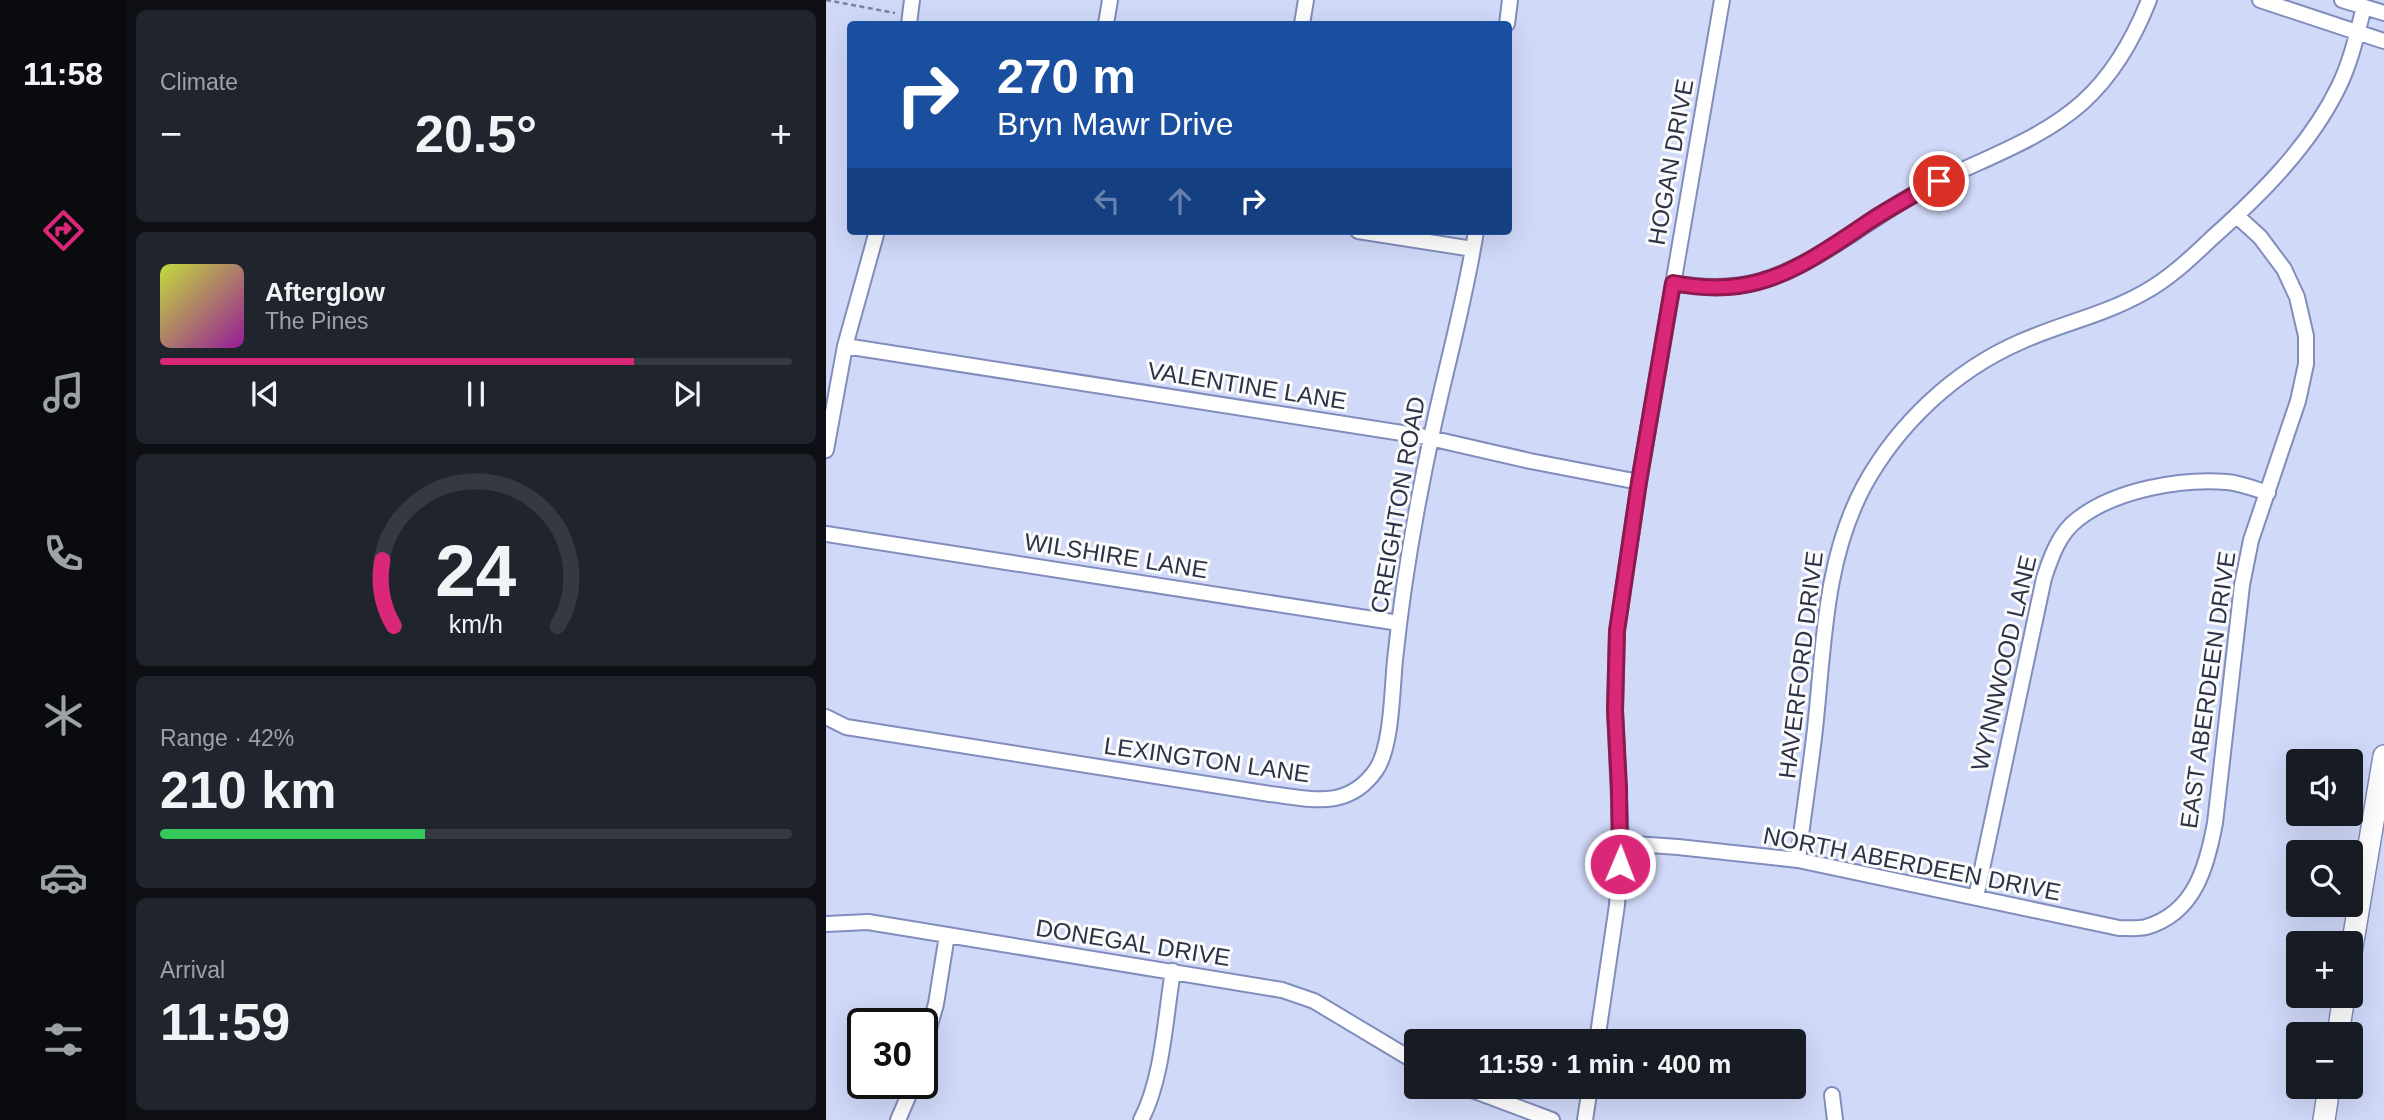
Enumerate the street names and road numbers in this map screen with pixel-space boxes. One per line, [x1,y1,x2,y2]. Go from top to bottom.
street label: HOGAN DRIVE [1643,77,1698,247]
street label: VALENTINE LANE [1146,356,1348,415]
street label: CREIGHTON ROAD [1365,394,1430,615]
street label: WILSHIRE LANE [1022,528,1210,583]
street label: HAVERFORD DRIVE [1773,550,1828,780]
street label: EAST ABERDEEN DRIVE [2175,550,2240,830]
street label: WYNNWOOD LANE [1966,553,2041,773]
street label: LEXINGTON LANE [1102,732,1312,787]
street label: NORTH ABERDEEN DRIVE [1761,821,2063,906]
street label: DONEGAL DRIVE [1034,914,1232,971]

